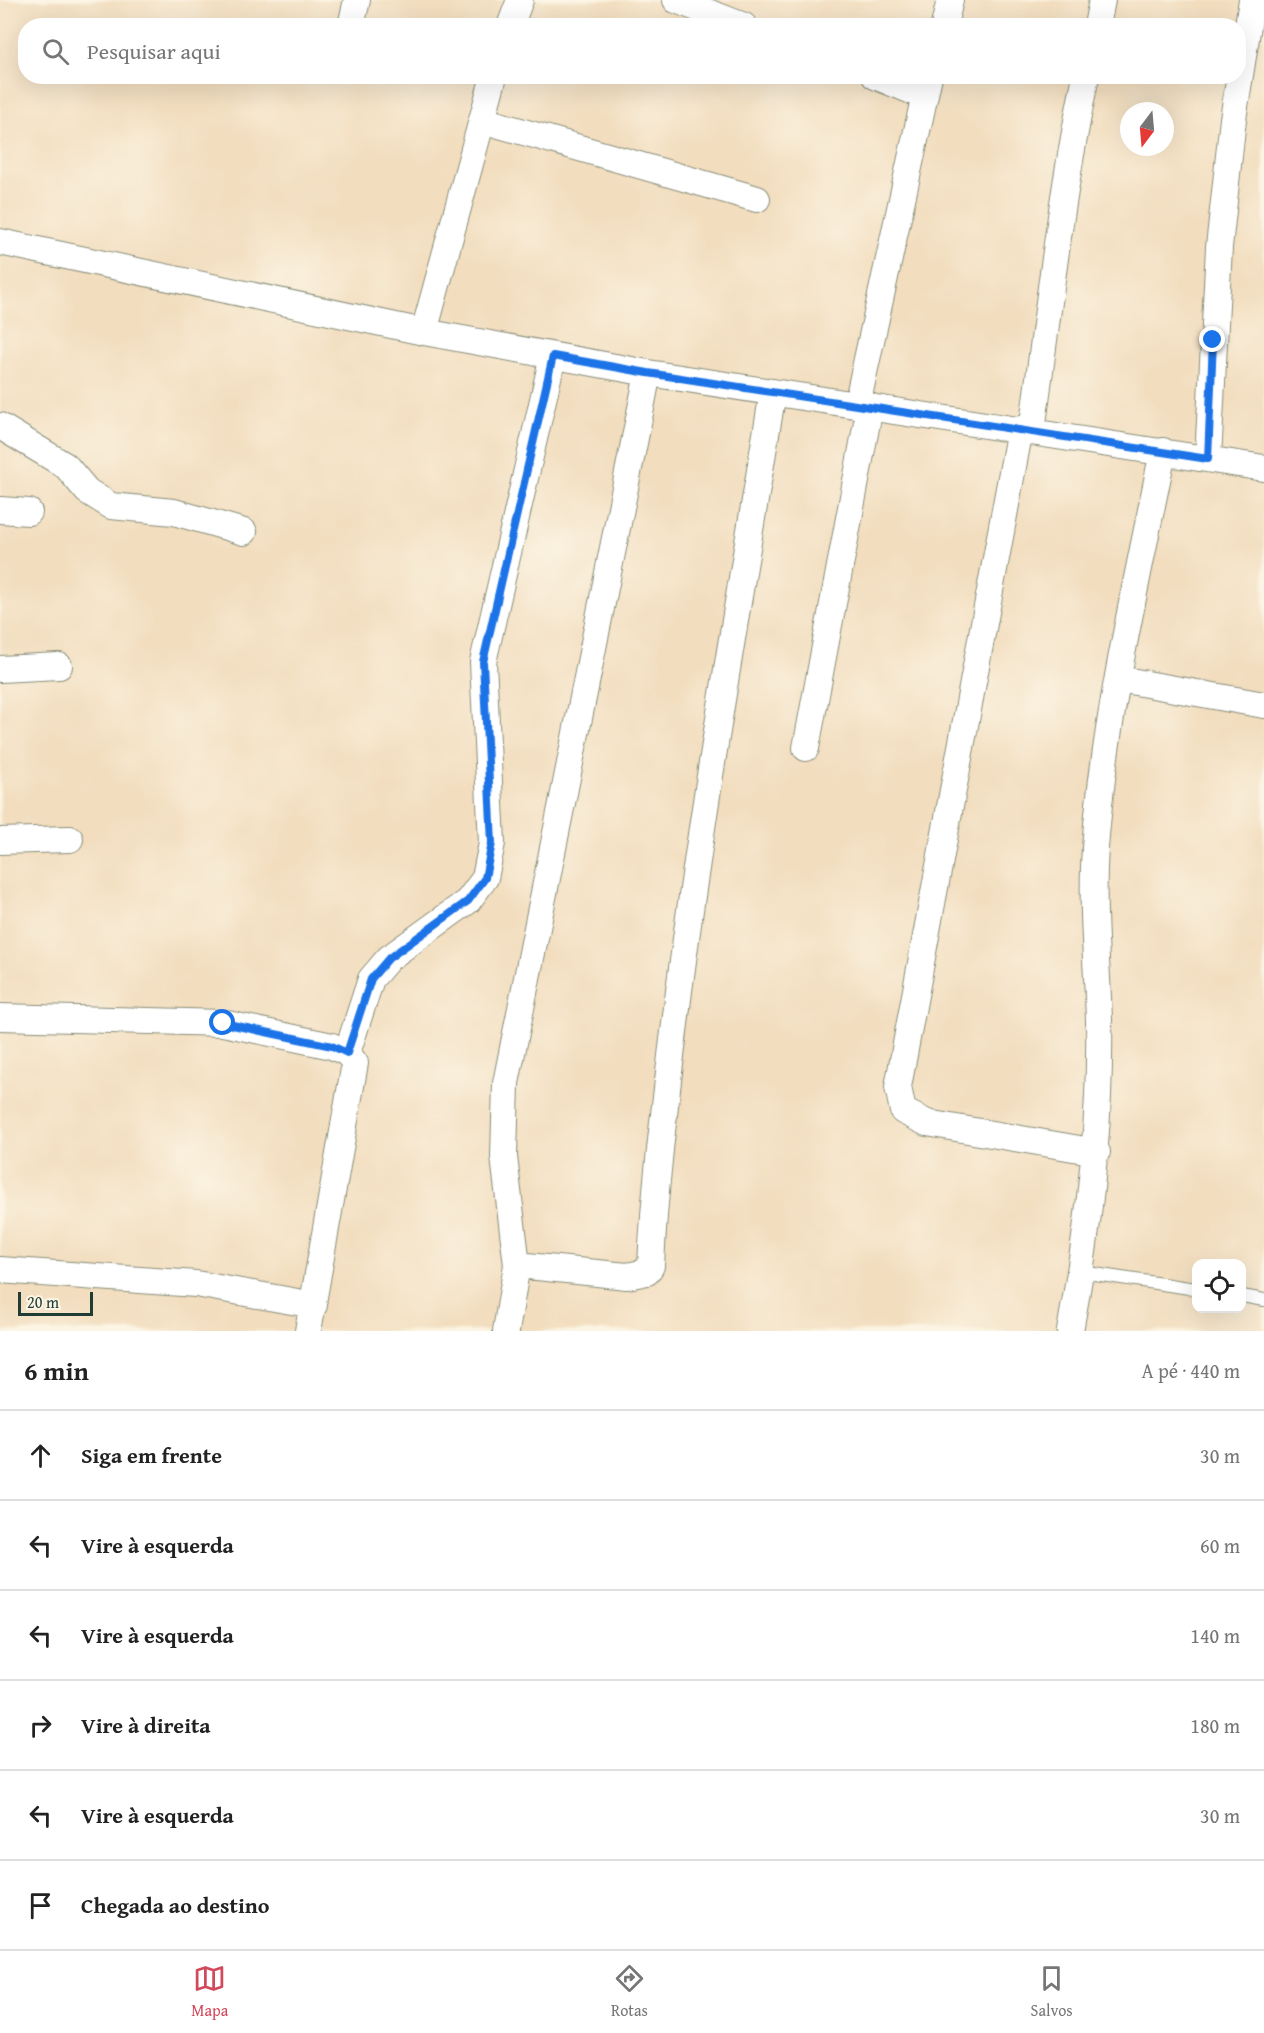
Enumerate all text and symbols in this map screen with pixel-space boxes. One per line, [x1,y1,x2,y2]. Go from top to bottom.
search box [18,18,1246,84]
icon: search [39,35,72,68]
text: Pesquisar aqui [87,35,221,67]
north arrow [1120,102,1174,156]
route end [1199,326,1225,352]
route start [209,1009,235,1035]
map controls [1192,1259,1246,1313]
button: locate [1192,1259,1246,1313]
scale bar [18,1289,93,1316]
text: 20 m [27,1290,59,1314]
text: 6 min [24,1351,89,1390]
text: A pé · 440 m [1142,1356,1240,1385]
icon: ahead [24,1439,57,1472]
text: Siga em frente [81,1439,222,1471]
text: 30 m [1200,1441,1240,1470]
icon: left [24,1529,57,1562]
text: Vire à esquerda [81,1529,234,1561]
text: 60 m [1200,1531,1240,1560]
icon: left [24,1619,57,1652]
text: Vire à esquerda [81,1619,234,1651]
text: 140 m [1190,1621,1240,1650]
icon: right [24,1709,57,1742]
text: Vire à direita [81,1709,211,1741]
text: 180 m [1190,1711,1240,1740]
icon: left [24,1799,57,1832]
text: Vire à esquerda [81,1799,234,1831]
text: 30 m [1200,1801,1240,1830]
icon: arrive [24,1889,57,1922]
text: Chegada ao destino [81,1889,269,1921]
tab: Mapa [191,1962,228,2022]
tab: Rotas [611,1962,648,2022]
tab: Salvos [1031,1962,1073,2022]

